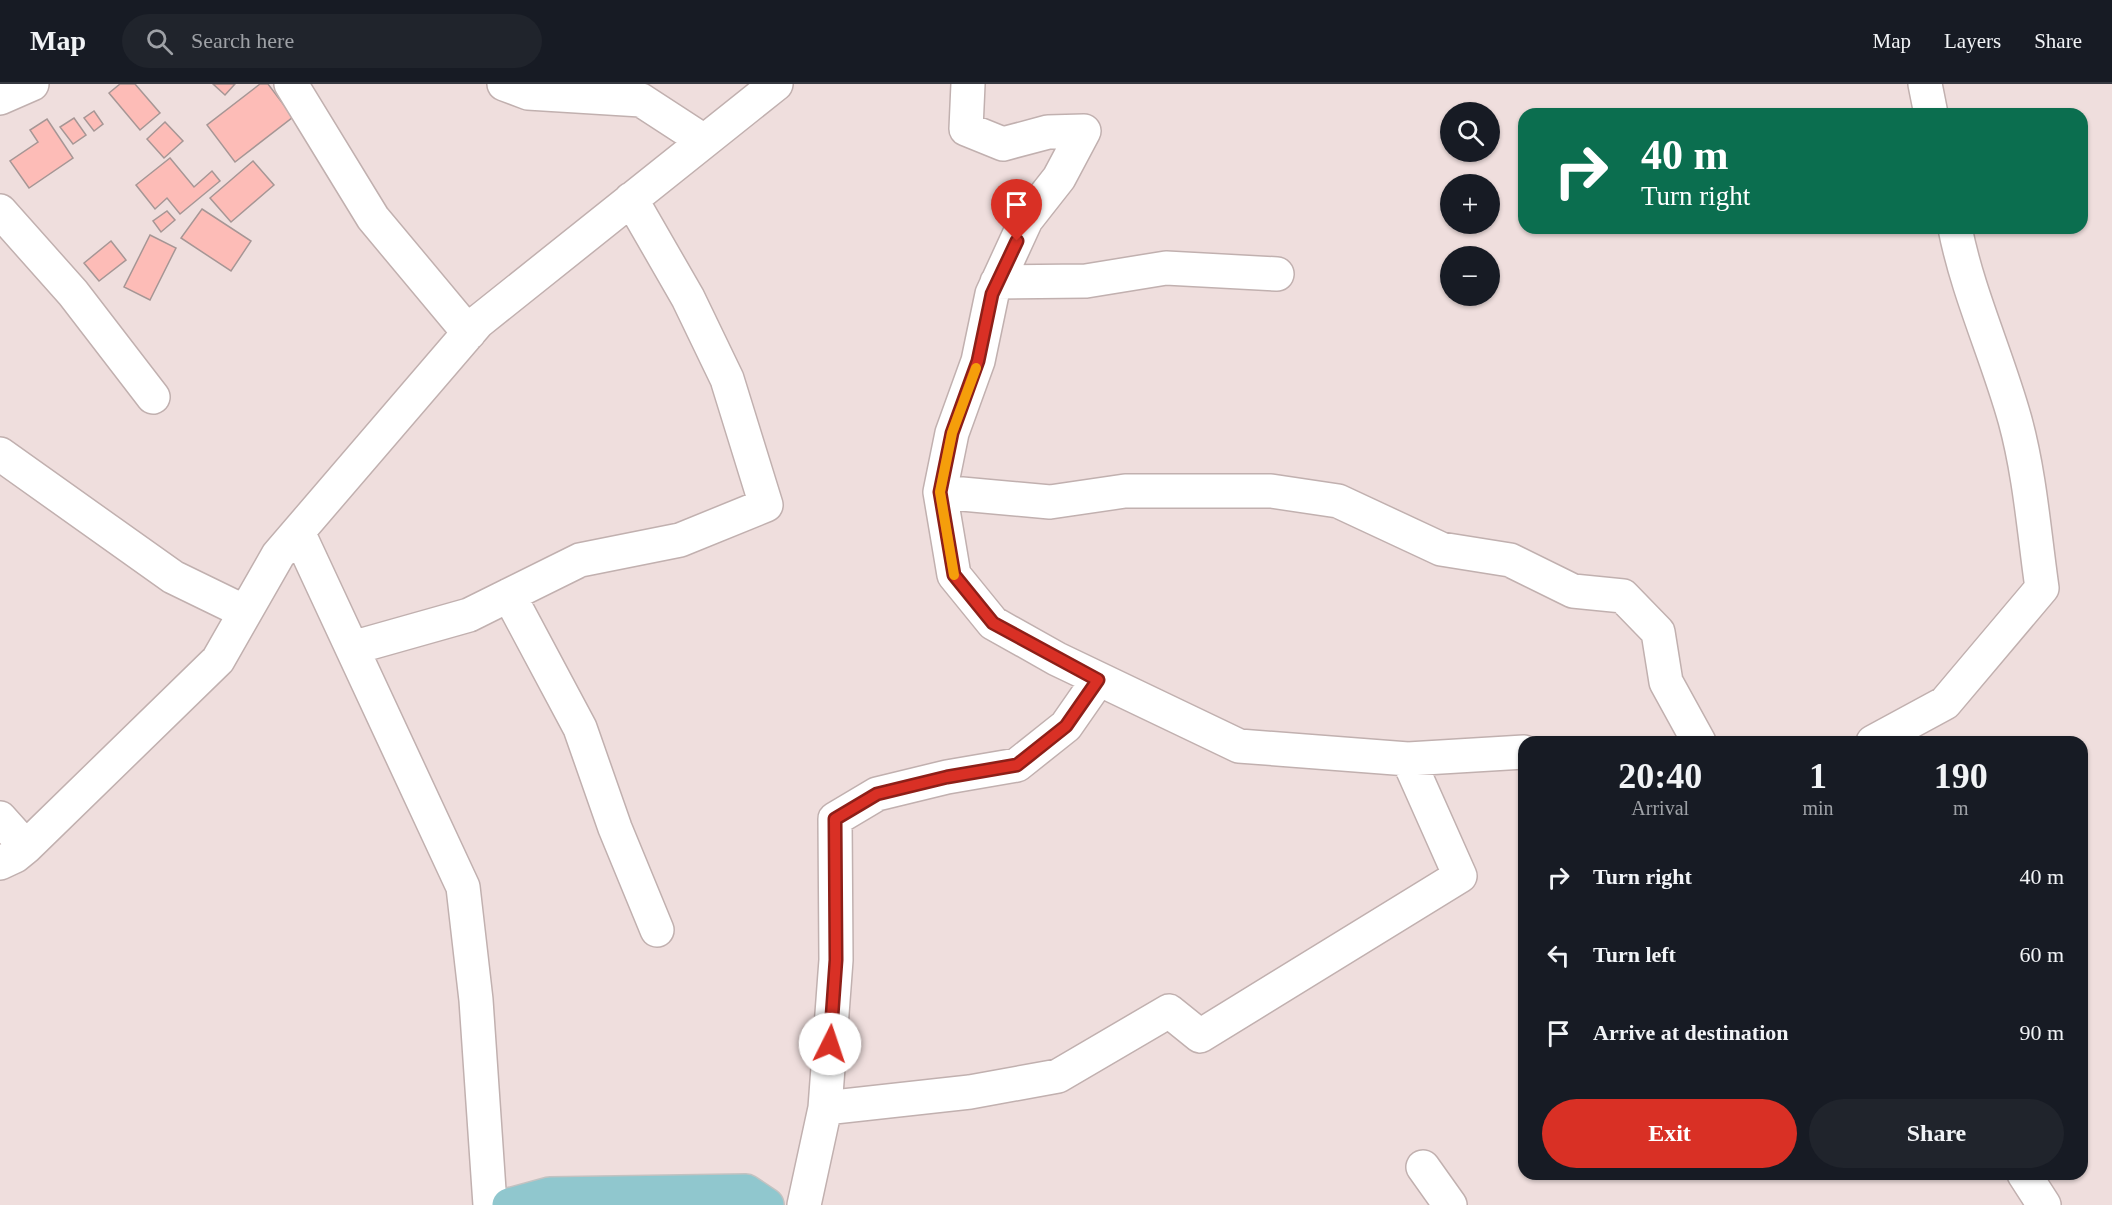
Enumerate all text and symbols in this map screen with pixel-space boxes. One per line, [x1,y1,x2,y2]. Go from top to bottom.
search box [122,14,542,68]
text: Map [30,25,86,56]
icon: search [143,25,176,58]
text: Search here [191,28,294,53]
text: Map [1873,29,1911,53]
text: Layers [1944,29,2001,53]
text: Share [2034,29,2082,53]
map controls [1440,102,1500,306]
button: search [1440,102,1500,162]
icon: right [1542,132,1620,210]
text: 40 m [1641,132,1729,178]
button: + [1440,174,1500,234]
pin [991,179,1042,241]
text: Turn right [1641,181,1750,211]
icon: arrive [1000,188,1033,221]
button: − [1440,246,1500,306]
text: 20:40 [1618,756,1702,796]
text: 1 [1809,756,1827,796]
text: 190 [1934,756,1988,796]
text: Arrival [1631,797,1689,819]
text: min [1802,797,1834,819]
text: m [1953,797,1969,819]
icon: right [1542,861,1575,894]
text: Turn right [1593,864,1692,889]
text: 40 m [2019,864,2064,889]
icon: left [1542,939,1575,972]
text: Turn left [1593,942,1676,967]
text: 60 m [2019,942,2064,967]
position arrow [798,1012,862,1076]
icon: arrive [1542,1017,1575,1050]
text: Arrive at destination [1593,1020,1789,1045]
text: 90 m [2019,1020,2064,1045]
button: Exit [1542,1099,1797,1168]
button: Share [1809,1099,2064,1168]

